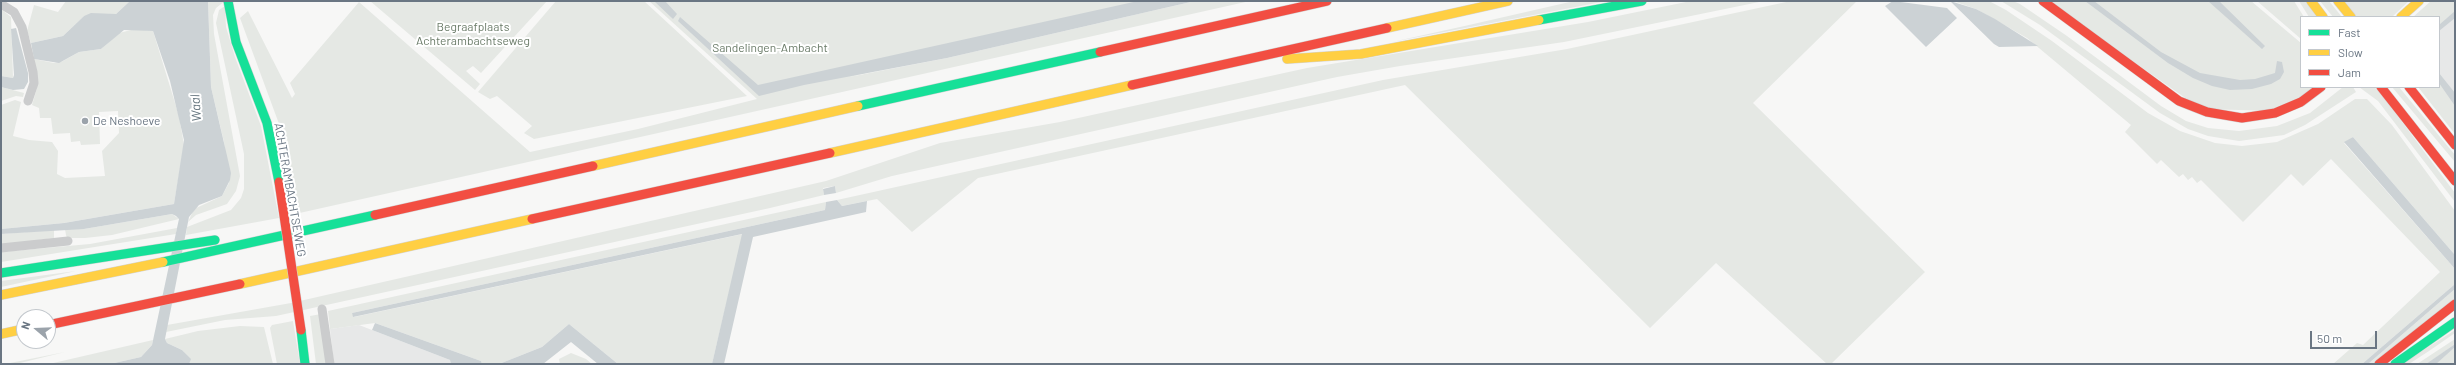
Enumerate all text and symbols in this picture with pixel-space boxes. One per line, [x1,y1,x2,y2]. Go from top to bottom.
legend [2300,16,2440,88]
park label: Begraafplaats Achterambachtseweg [416,20,530,48]
text: Fast [2338,25,2361,39]
park label: Sandelingen-Ambacht [712,41,828,55]
text: Slow [2338,45,2363,59]
text: Jam [2338,65,2361,79]
water label: Waal [187,94,205,122]
place label: De Neshoeve [93,114,160,128]
marker: De Neshoeve [80,116,90,126]
street label: ACHTERAMBACHTSEWEG [271,122,309,258]
north arrow [16,309,56,349]
text: N [18,320,32,331]
scale bar [2312,323,2379,349]
text: 50 m [2317,331,2342,345]

